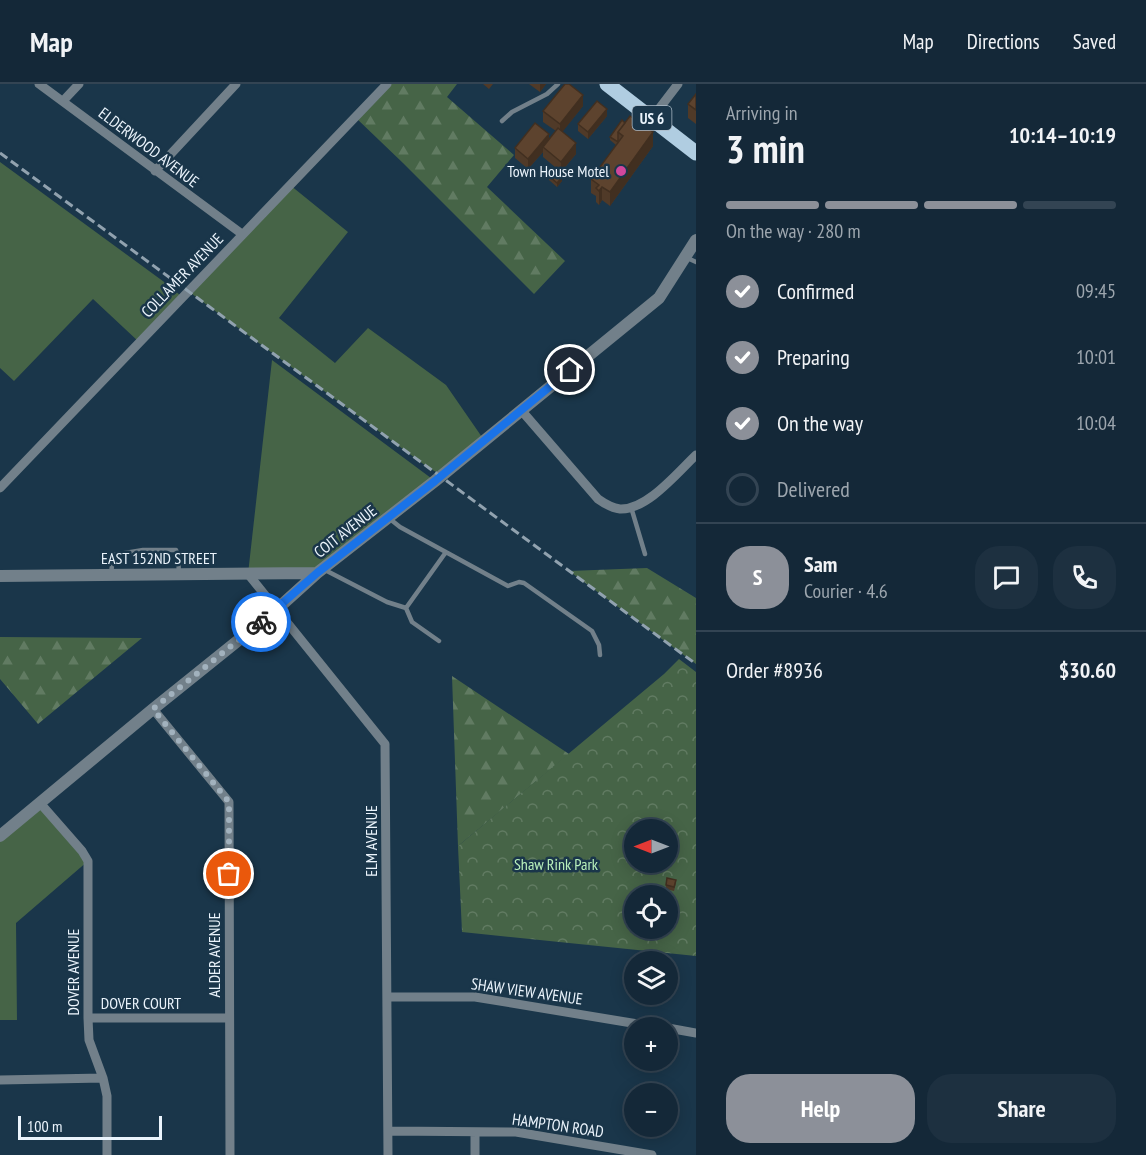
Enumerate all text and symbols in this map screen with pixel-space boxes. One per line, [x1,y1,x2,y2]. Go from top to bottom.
text: Map [30,23,73,60]
text: Map [903,28,934,55]
text: Directions [967,28,1040,55]
text: Saved [1073,28,1116,55]
text: Arriving in [726,100,798,126]
street label: ELDERWOOD AVENUE [95,103,203,191]
road number: US 6 [632,106,672,130]
text: 10:14–10:19 [1009,121,1116,149]
text: 3 min [726,123,805,174]
place label: Town House Motel [507,161,609,181]
marker: Town House Motel [614,164,628,178]
text: On the way · 280 m [726,218,861,244]
street label: COLLAMER AVENUE [137,229,227,321]
icon: check [726,275,759,308]
text: Confirmed [777,277,854,305]
text: 09:45 [1076,278,1116,304]
icon: check [726,341,759,374]
text: Preparing [777,343,850,371]
pin [544,344,595,395]
text: 10:01 [1076,344,1116,370]
icon: home [553,353,586,386]
icon: check [726,407,759,440]
text: On the way [777,409,863,437]
text: 10:04 [1076,410,1116,436]
text: Delivered [777,475,850,503]
street label: COIT AVENUE [310,500,380,562]
button: chat [975,546,1038,609]
button: phone [1053,546,1116,609]
street label: EAST 152ND STREET [101,548,217,568]
text: Sam [804,550,837,578]
text: S [753,563,762,591]
text: Courier · 4.6 [804,578,888,604]
courier [231,592,291,652]
icon: bike [245,606,278,639]
text: Order #8936 [726,656,823,684]
text: $30.60 [1059,656,1116,684]
street label: ELM AVENUE [361,805,381,877]
north arrow [624,819,678,873]
map controls [624,819,678,1137]
pin [203,848,254,899]
park label: Shaw Rink Park [514,854,599,874]
icon: bag [212,857,245,890]
button: locate [624,885,678,939]
street label: ALDER AVENUE [204,912,224,998]
street label: DOVER AVENUE [63,928,83,1015]
button: layers [624,951,678,1005]
street label: SHAW VIEW AVENUE [470,973,584,1009]
street label: DOVER COURT [101,993,181,1013]
button: + [624,1017,678,1071]
button: Help [726,1074,915,1143]
button: Share [927,1074,1116,1143]
button: − [624,1083,678,1137]
street label: HAMPTON ROAD [511,1109,605,1141]
scale bar [18,1113,162,1140]
text: 100 m [27,1116,62,1136]

